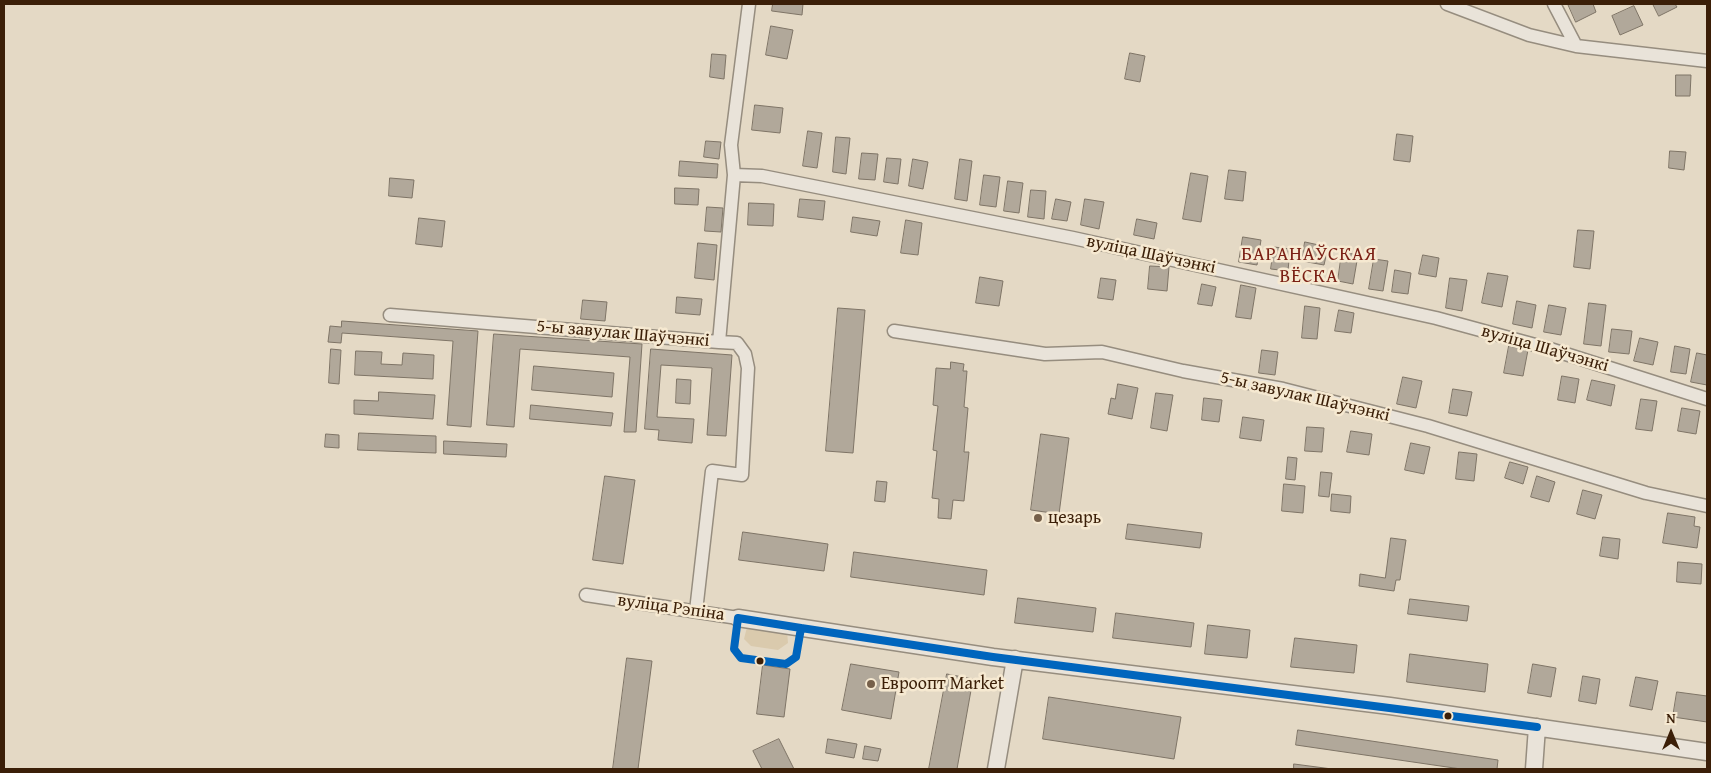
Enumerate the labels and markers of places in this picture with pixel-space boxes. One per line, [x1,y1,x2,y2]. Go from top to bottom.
place label: цезарь [1048,507,1101,529]
marker: цезарь [1032,512,1044,524]
unlabelled marker [755,656,765,666]
place label: Евроопт Market [881,673,1004,695]
marker: Евроопт Market [865,678,877,690]
unlabelled marker [1443,711,1453,721]

